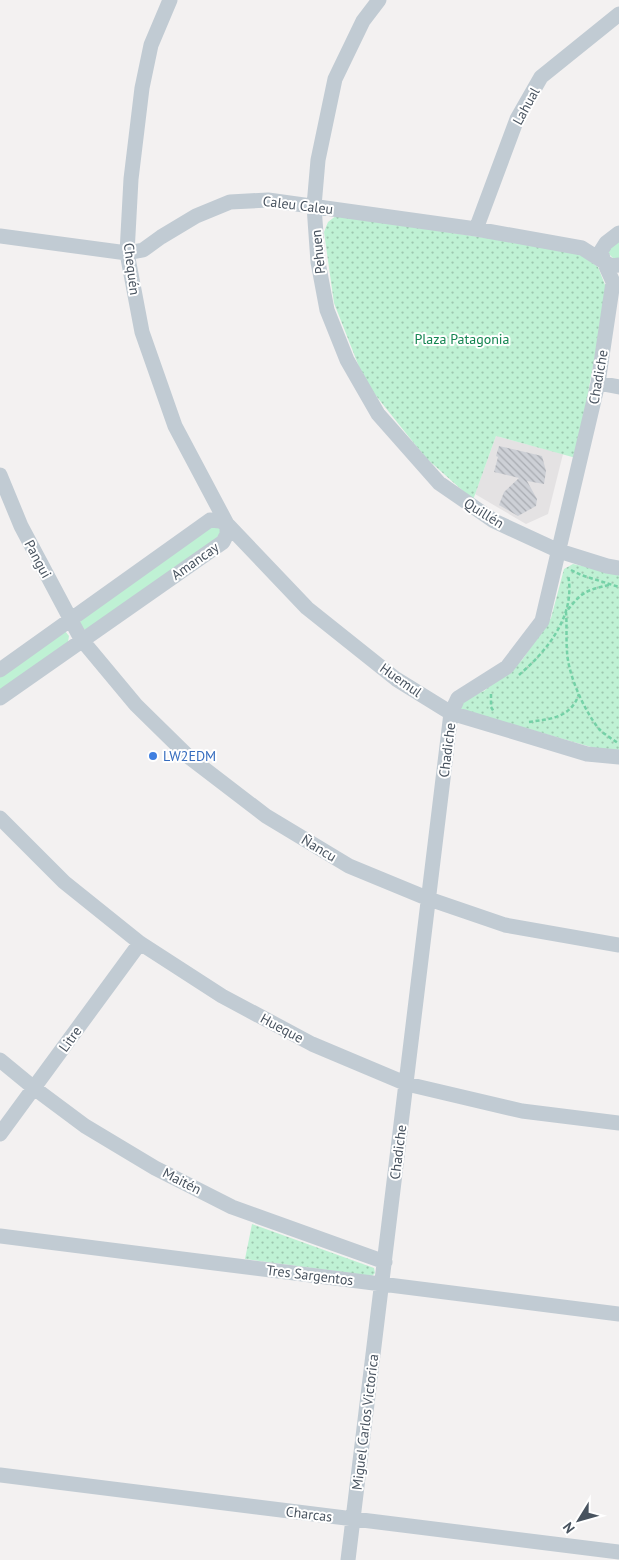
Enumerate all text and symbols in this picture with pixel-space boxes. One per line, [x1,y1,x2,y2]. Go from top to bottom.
street label: Lahual [508,84,544,128]
street label: Caleu Caleu [262,192,334,218]
street label: Pehuen [307,229,329,275]
street label: Chequén [120,242,144,296]
park label: Plaza Patagonia [414,330,510,348]
street label: Chadiche [584,348,612,406]
street label: Quillén [461,494,507,532]
street label: Pangui [20,537,56,581]
street label: Amancay [168,538,223,584]
street label: Huemul [377,659,425,701]
street label: Chadiche [435,722,459,778]
place label: LW2EDM [163,747,216,765]
marker: LW2EDM [147,750,159,762]
street label: Ñancu [298,831,340,865]
street label: Hueque [257,1009,307,1047]
street label: Litre [55,1023,85,1055]
street label: Chadiche [386,1124,410,1180]
street label: Maitén [160,1164,204,1198]
street label: Tres Sargentos [266,1261,354,1289]
street label: Miguel Carlos Victorica [348,1353,382,1491]
north arrow [554,1495,604,1545]
street label: Charcas [285,1502,333,1526]
text: N [559,1519,579,1537]

